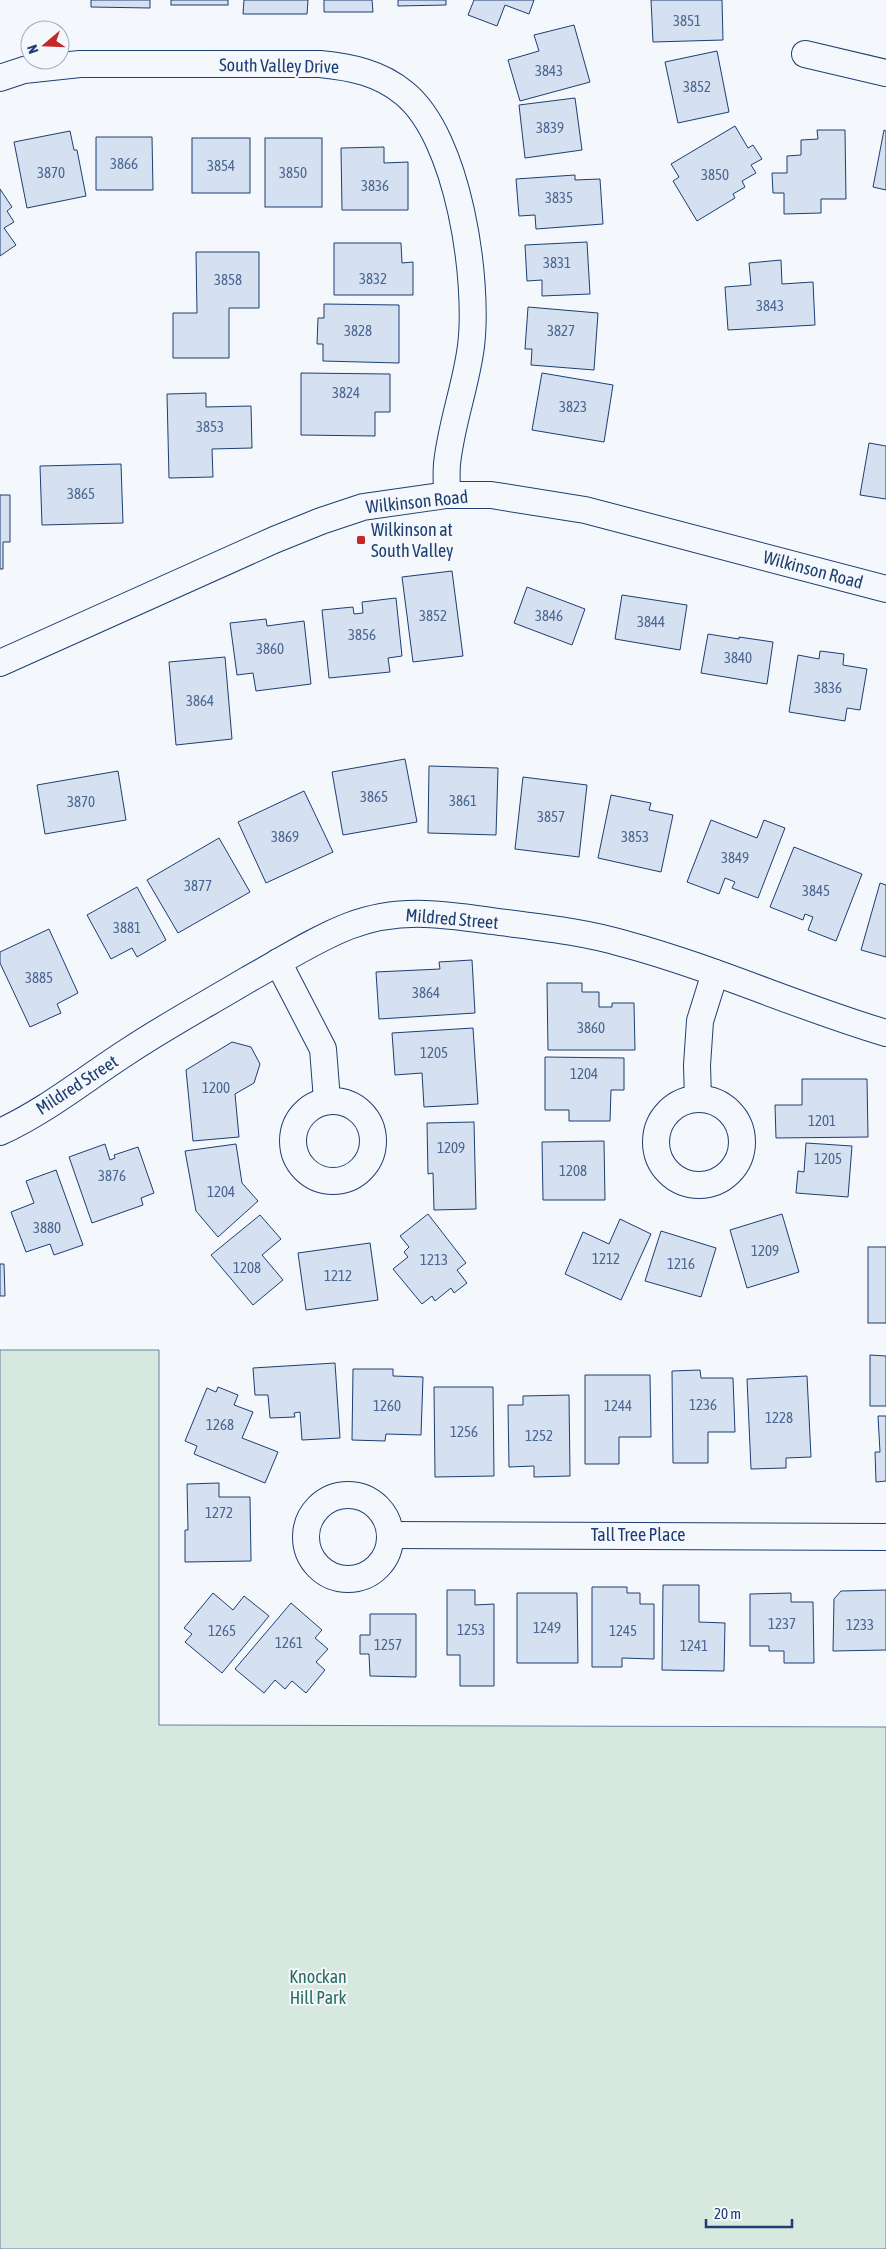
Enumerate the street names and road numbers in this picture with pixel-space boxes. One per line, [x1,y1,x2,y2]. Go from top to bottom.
street label: South Valley Drive [219,54,339,77]
street label: Wilkinson Road [365,486,469,517]
street label: Wilkinson Road [761,546,865,593]
street label: Mildred Street [405,904,499,933]
street label: Mildred Street [32,1050,122,1119]
street label: Tall Tree Place [591,1524,685,1545]

